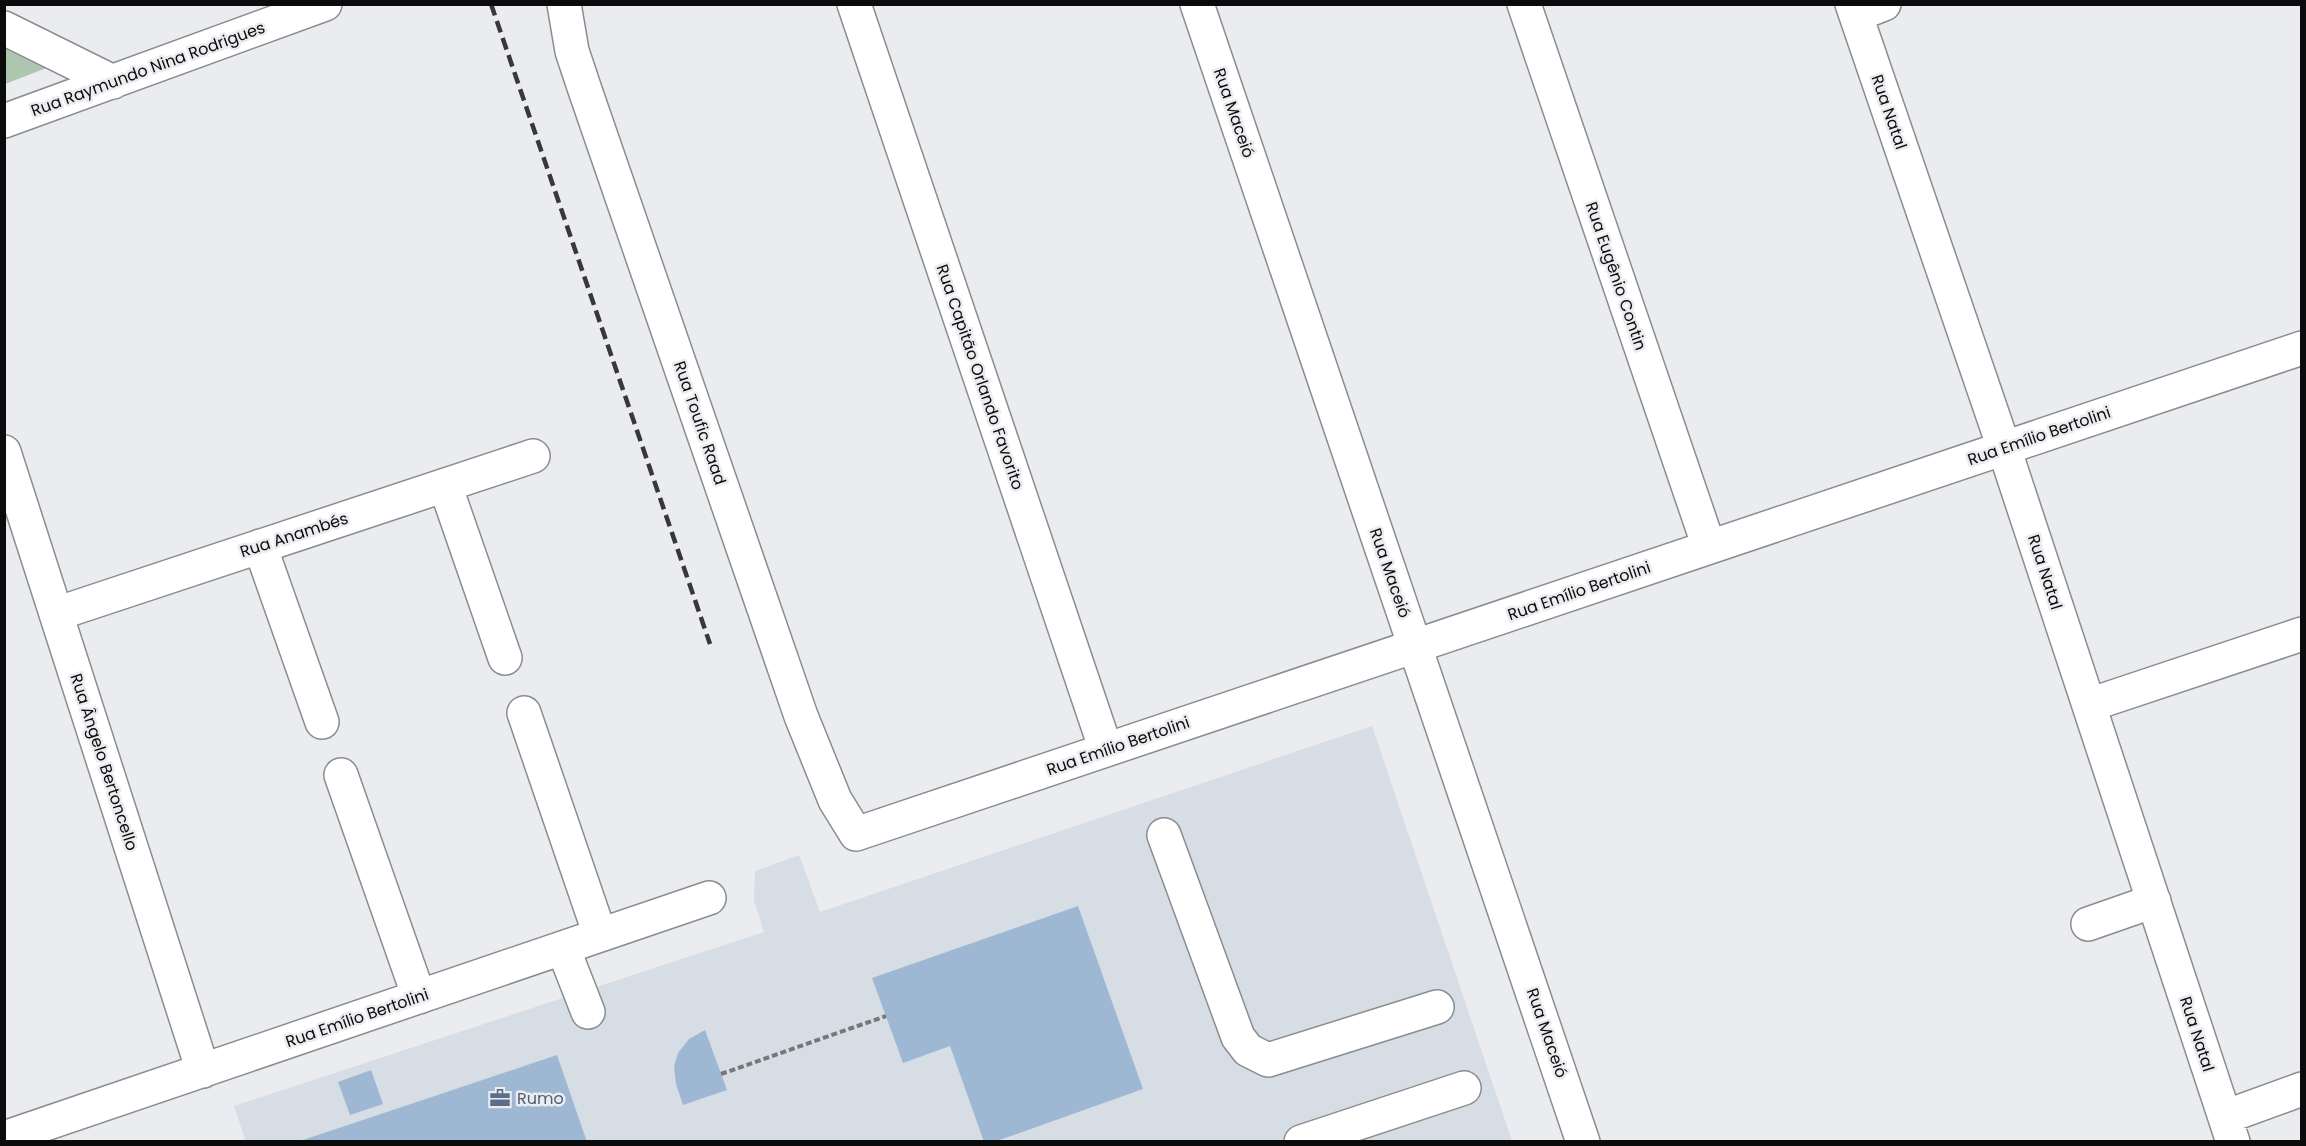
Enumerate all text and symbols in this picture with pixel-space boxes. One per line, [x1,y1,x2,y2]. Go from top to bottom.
street label: Rua Raymundo Nina Rodrigues [28,16,268,122]
street label: Rua Maceió [1208,65,1260,161]
street label: Rua Natal [1865,72,1913,152]
street label: Rua Eugênio Contin [1580,199,1652,353]
street label: Rua Capitão Orlando Favorito [931,261,1029,493]
street label: Rua Toufic Raad [668,358,732,488]
street label: Rua Emílio Bertolini [1964,401,2114,471]
street label: Rua Anambés [237,507,351,563]
street label: Rua Maceió [1364,525,1416,621]
street label: Rua Natal [2022,531,2068,613]
street label: Rua Emílio Bertolini [1504,556,1654,626]
street label: Rua Ângelo Bertoncello [64,670,144,854]
street label: Rua Emílio Bertolini [1043,711,1193,781]
street label: Rua Emílio Bertolini [282,983,432,1053]
street label: Rua Maceió [1521,985,1573,1081]
street label: Rua Natal [2174,993,2220,1075]
office icon: Rumo [488,1086,512,1110]
place label: Rumo [517,1087,564,1110]

